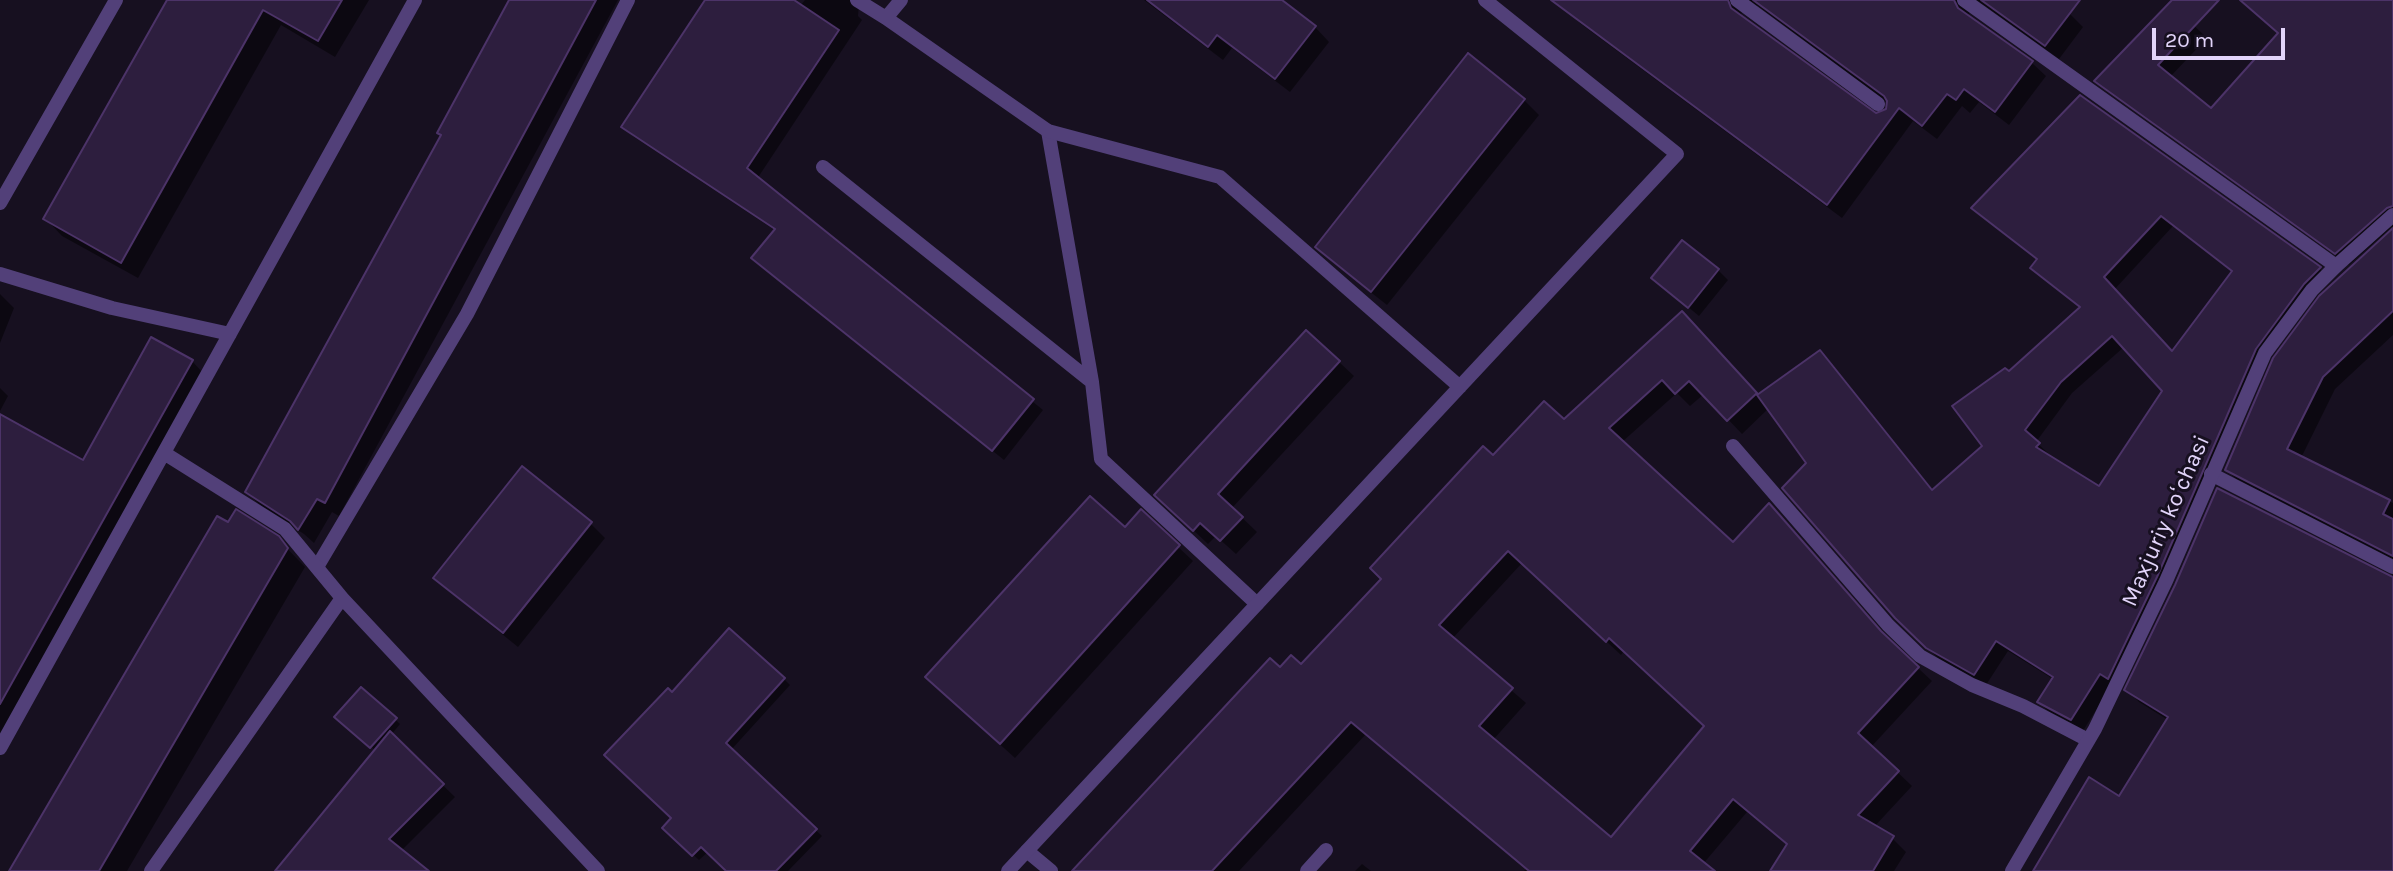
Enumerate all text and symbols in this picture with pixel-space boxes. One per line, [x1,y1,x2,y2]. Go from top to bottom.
scale bar [2155,14,2288,58]
text: 20 m [2165,28,2214,52]
street label: Maxjuriy koʻchasi [2116,431,2216,611]

